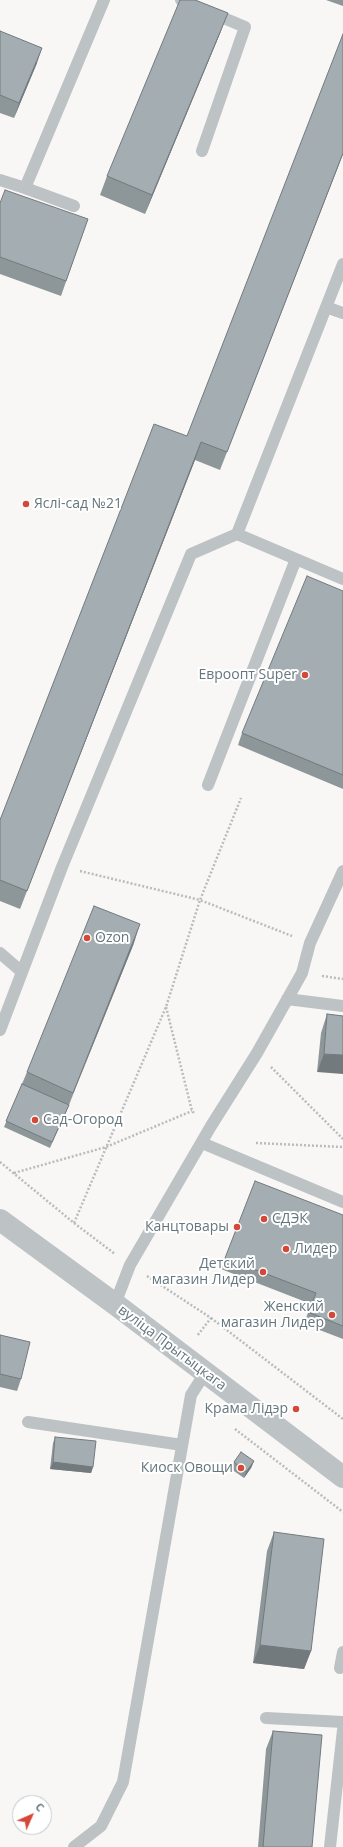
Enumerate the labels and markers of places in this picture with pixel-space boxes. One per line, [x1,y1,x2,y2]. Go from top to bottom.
place label: Яслі-сад №21 [34,496,122,512]
marker: Яслі-сад №21 [21,499,31,509]
place label: Евроопт Super [198,667,297,683]
marker: Евроопт Super [300,670,310,680]
place label: Ozon [95,930,129,946]
marker: Ozon [82,933,92,943]
place label: Сад-Огород [43,1112,123,1128]
marker: Сад-Огород [30,1115,40,1125]
place label: СДЭК [272,1211,308,1227]
marker: СДЭК [259,1214,269,1224]
place label: Канцтовары [145,1219,229,1235]
marker: Канцтовары [232,1222,242,1232]
place label: Лидер [294,1241,337,1257]
marker: Лидер [281,1244,291,1254]
place label: Детский магазин Лидер [152,1256,255,1288]
marker: Детский магазин Лидер [258,1267,268,1277]
place label: Женский магазин Лидер [221,1299,324,1332]
marker: Женский магазин Лидер [327,1310,337,1320]
place label: Крама Лідэр [205,1401,288,1417]
marker: Крама Лідэр [291,1404,301,1414]
place label: Киоск Овощи [141,1460,233,1476]
marker: Киоск Овощи [236,1463,246,1473]

